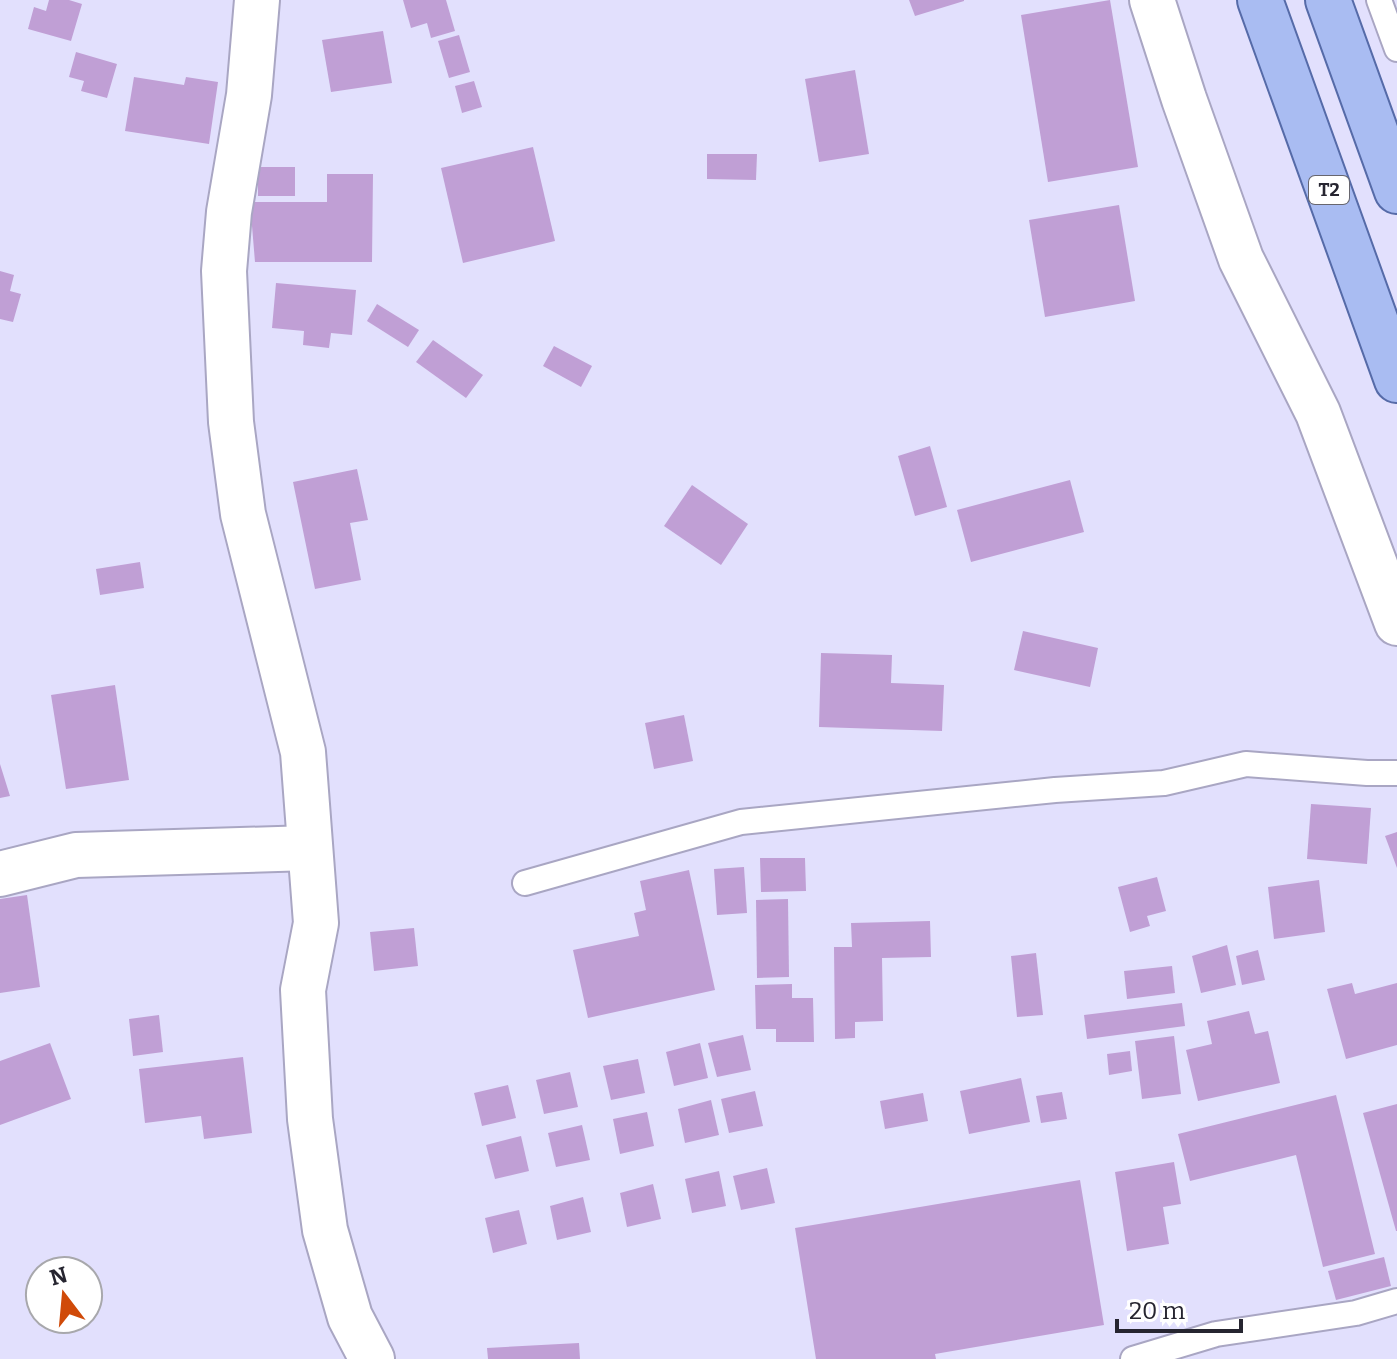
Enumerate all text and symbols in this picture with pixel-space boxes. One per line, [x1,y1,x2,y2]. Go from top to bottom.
road number: T2 [1309,176,1349,204]
north arrow [24,1255,104,1335]
text: N [47,1261,71,1292]
scale bar [1117,1283,1241,1333]
text: 20 m [1129,1297,1185,1325]

